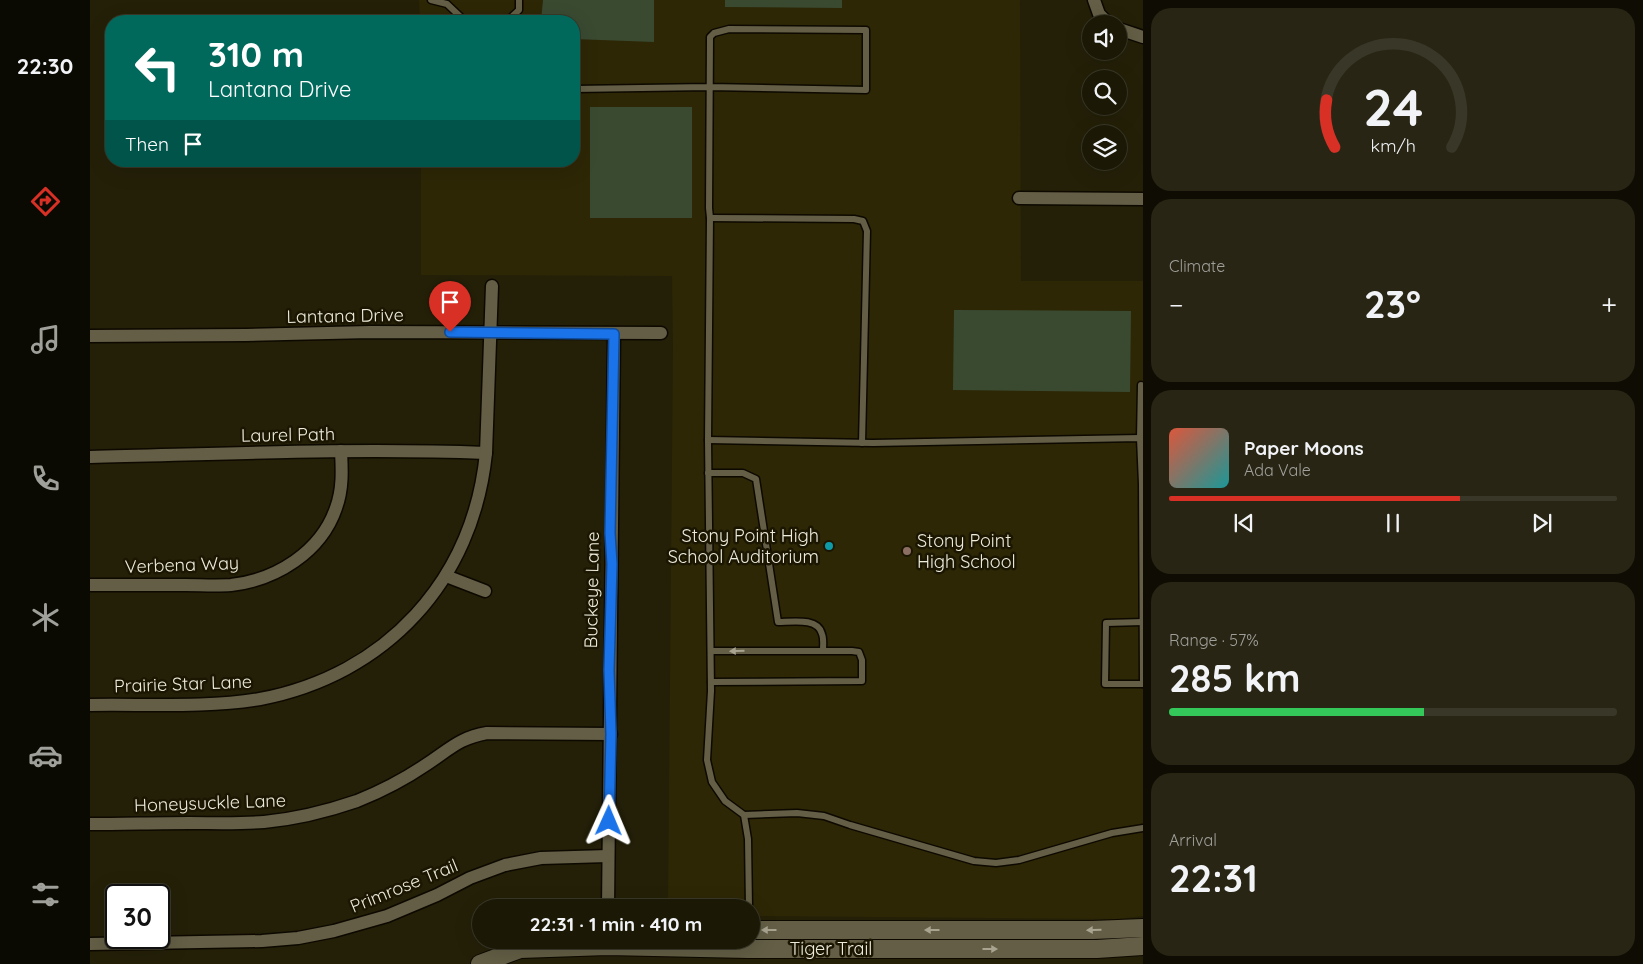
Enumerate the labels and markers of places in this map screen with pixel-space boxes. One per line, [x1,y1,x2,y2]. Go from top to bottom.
pin [429,281,471,332]
place label: Stony Point High School Auditorium [668,524,819,568]
place label: Stony Point High School [917,529,1016,573]
marker: Stony Point High School Auditorium [823,540,835,552]
marker: Stony Point High School [901,545,913,557]

